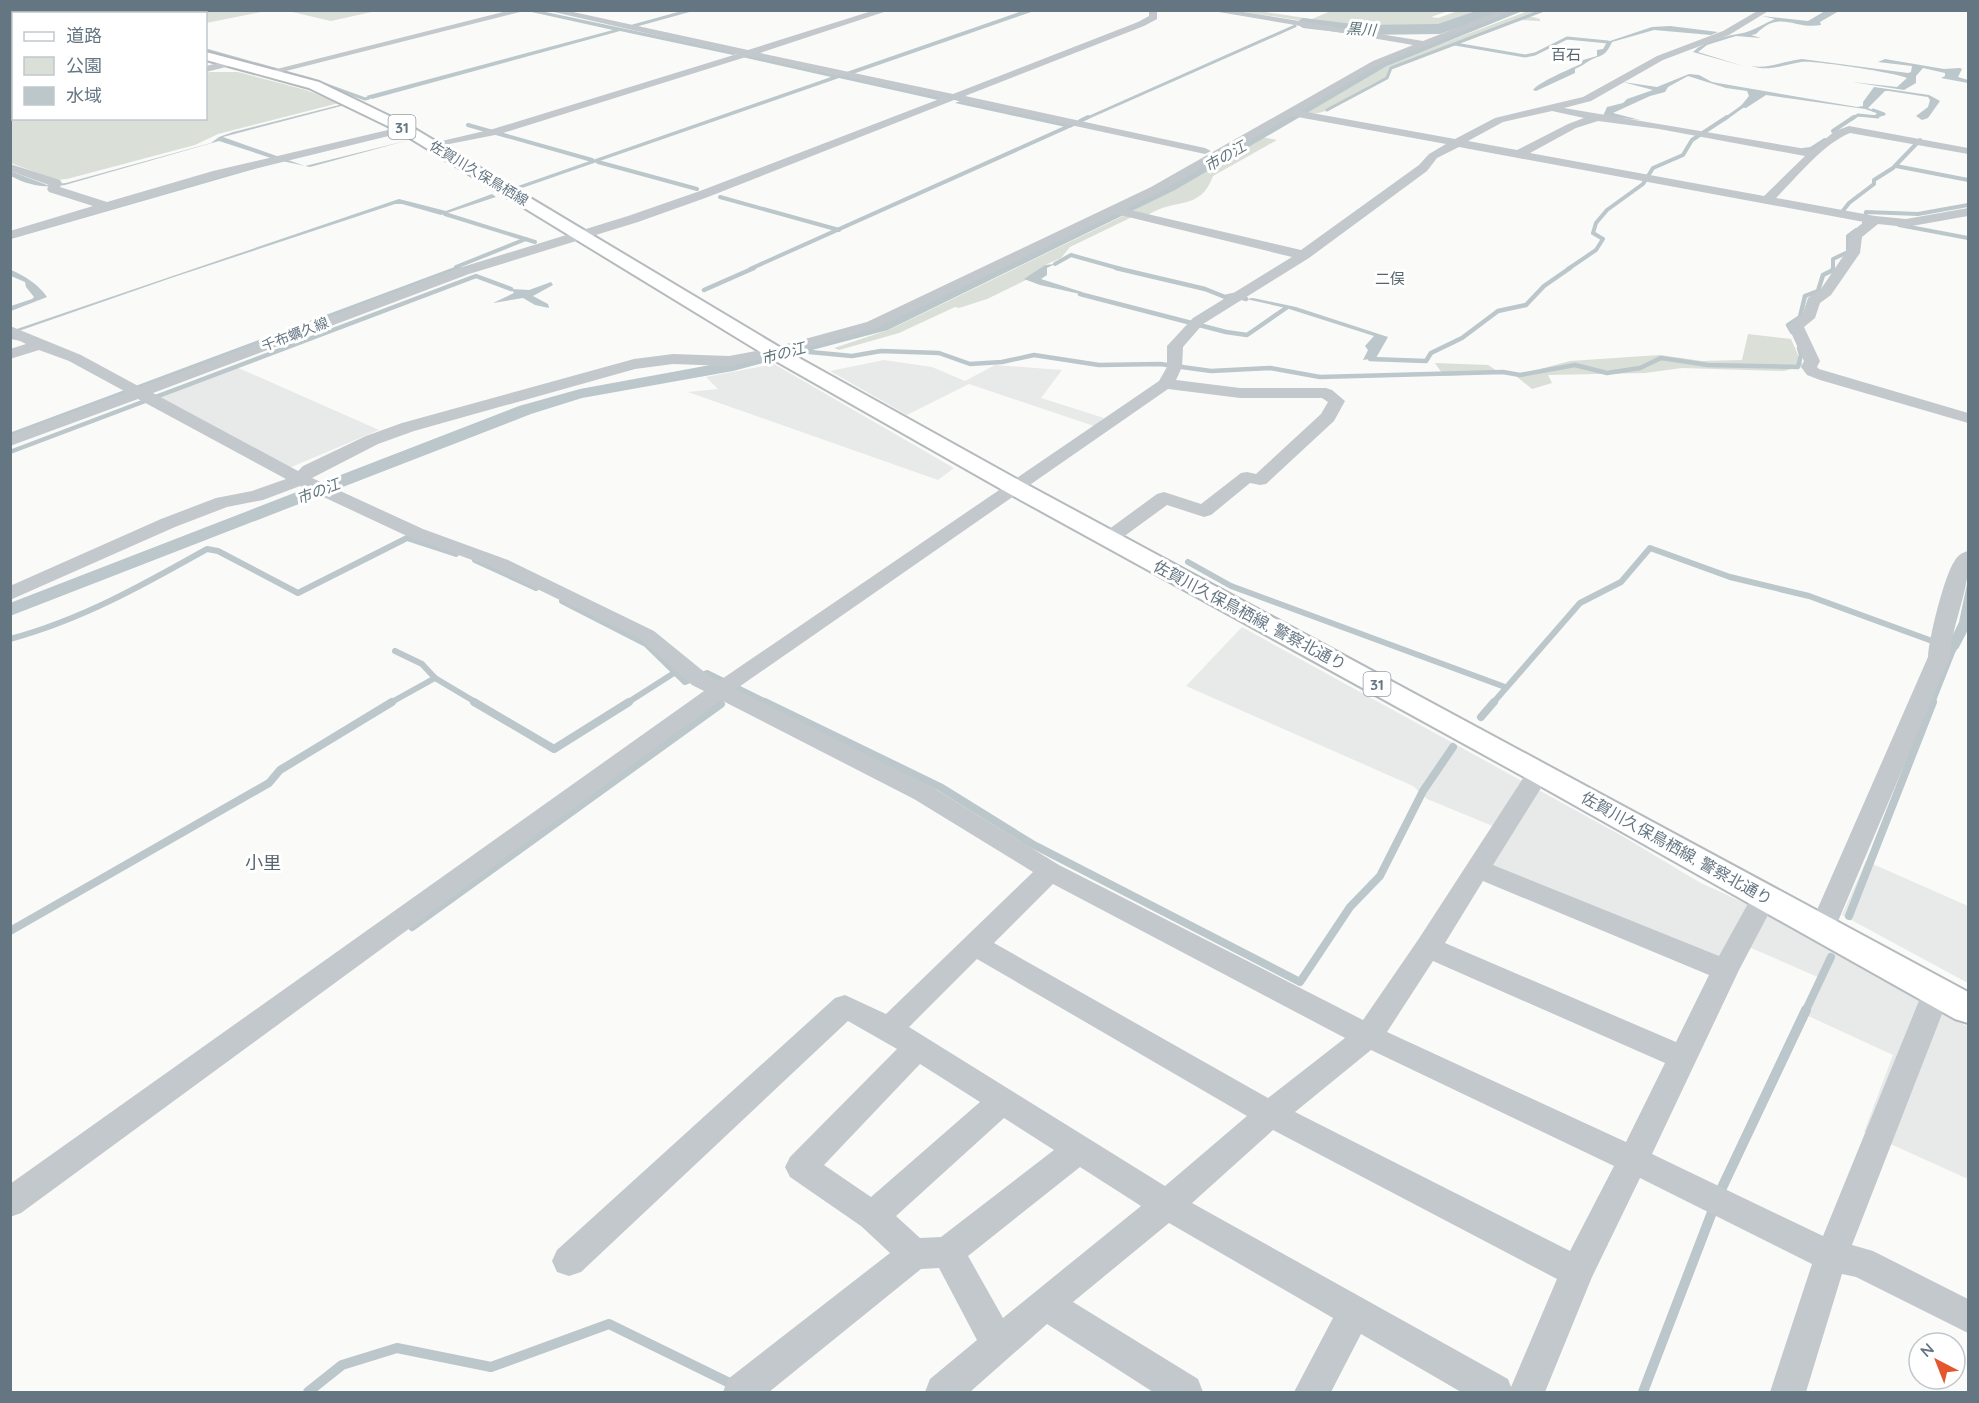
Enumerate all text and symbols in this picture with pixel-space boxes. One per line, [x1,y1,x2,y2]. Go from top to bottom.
legend [12,12,207,120]
water label: 黒川 [1345,18,1379,40]
text: 道路 [66,24,102,47]
district label: 百石 [1551,45,1581,64]
text: 公園 [66,54,102,77]
text: 水域 [66,84,102,107]
road number: 31 [388,115,416,139]
street label: 佐賀川久保鳥栖線 [426,136,532,210]
water label: 市の江 [1201,136,1251,175]
district label: 二俣 [1375,269,1405,288]
street label: 千布蠣久線 [259,313,331,355]
water label: 市の江 [759,337,809,368]
water label: 市の江 [294,473,344,508]
street label: 佐賀川久保鳥栖線, 警察北通り [1150,556,1350,674]
road number: 31 [1364,672,1390,696]
street label: 佐賀川久保鳥栖線, 警察北通り [1578,787,1776,909]
district label: 小里 [245,851,281,874]
north arrow [1907,1331,1967,1391]
text: N [1916,1338,1938,1361]

